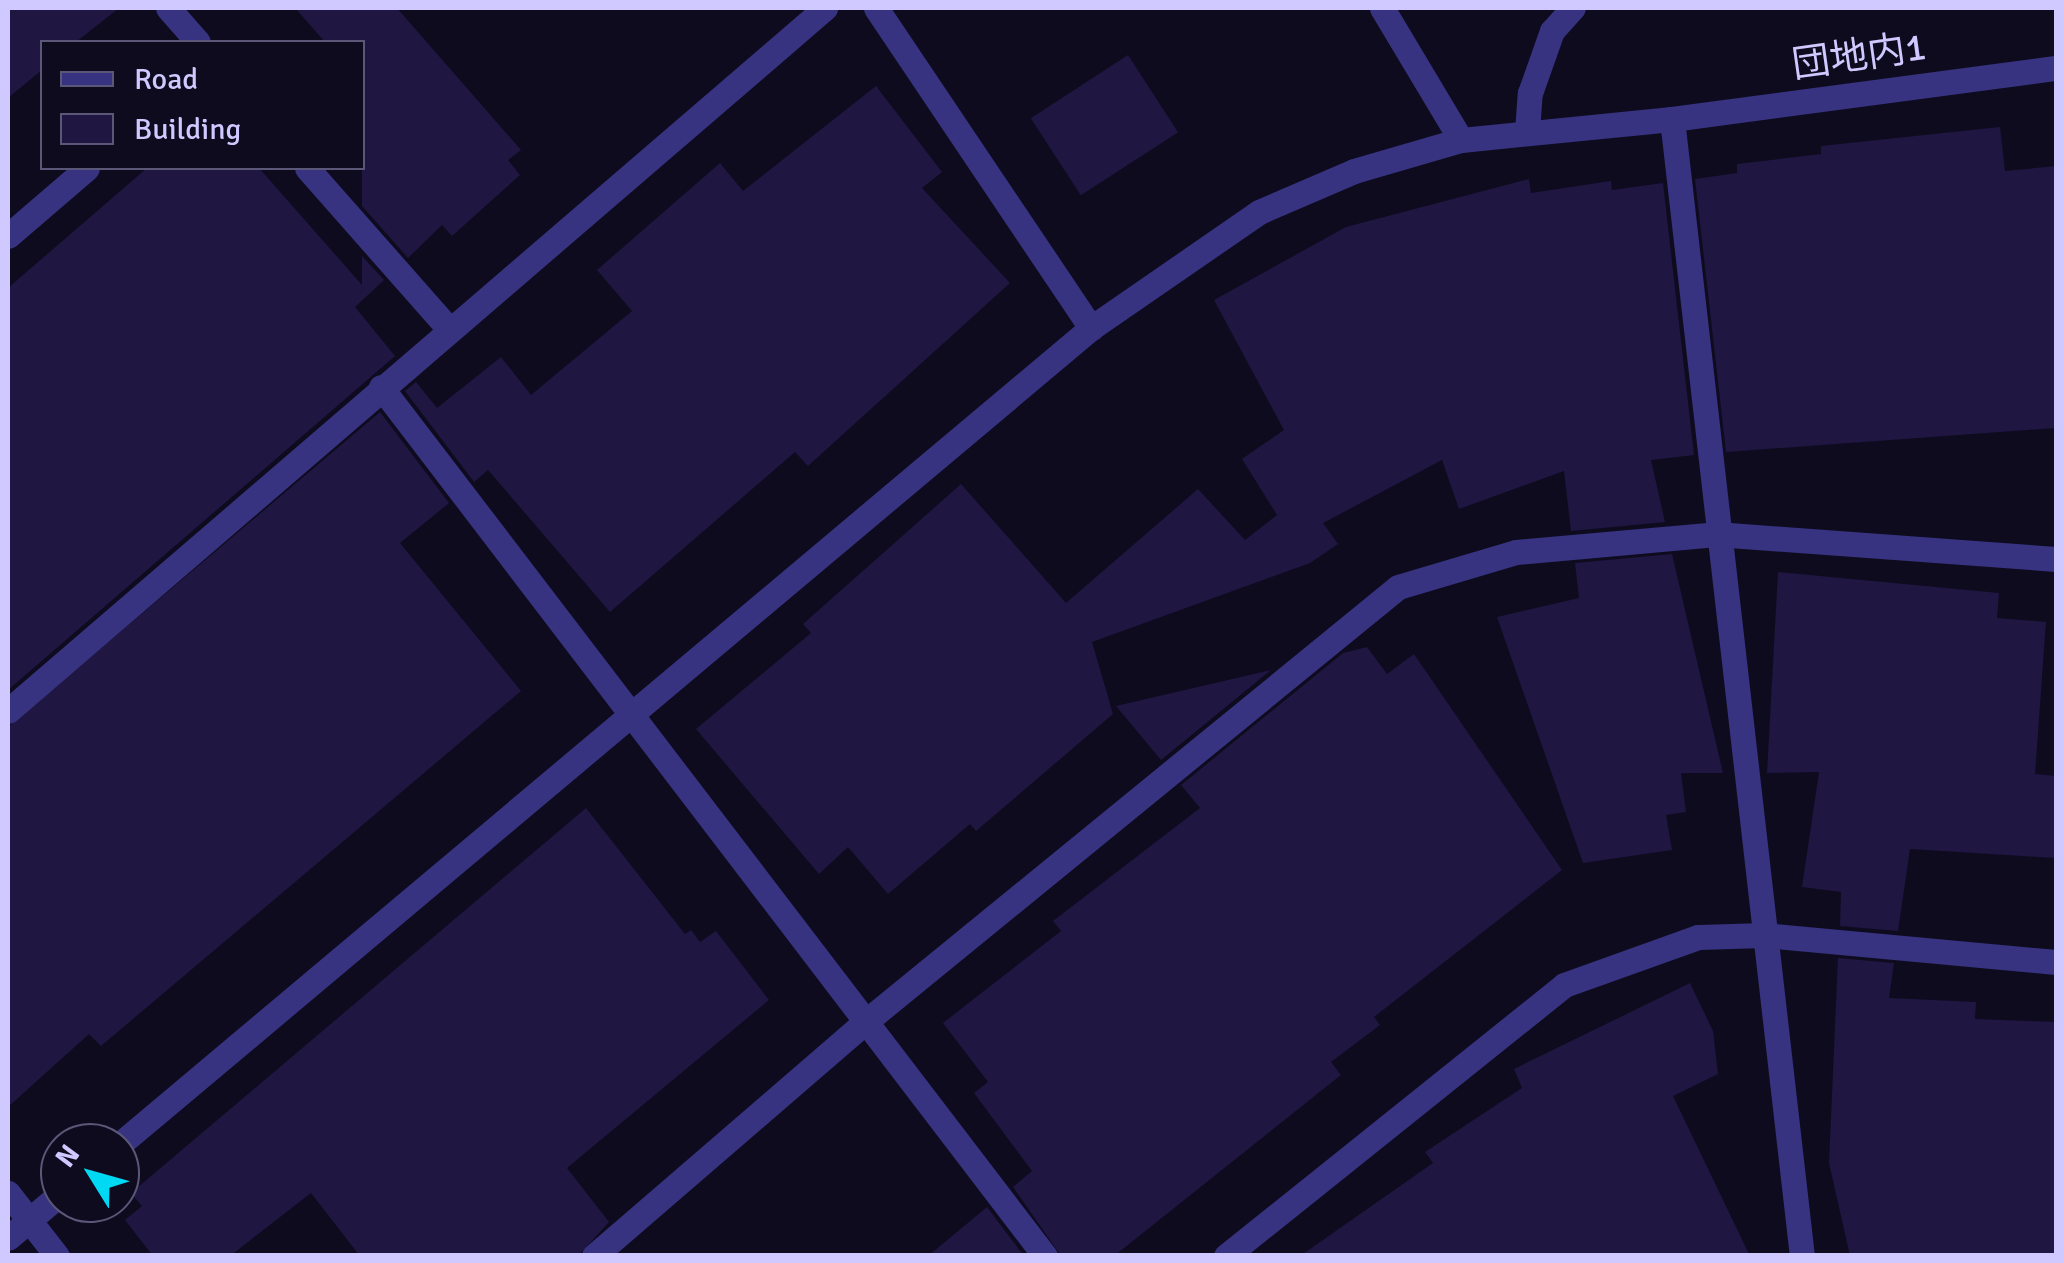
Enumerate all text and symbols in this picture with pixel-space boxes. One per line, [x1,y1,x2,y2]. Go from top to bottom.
street label: 団地内1 [1789,24,1929,88]
legend [40,40,365,170]
text: Road [134,61,198,98]
text: Building [134,111,241,148]
north arrow [40,1123,140,1223]
text: N [48,1138,87,1174]

